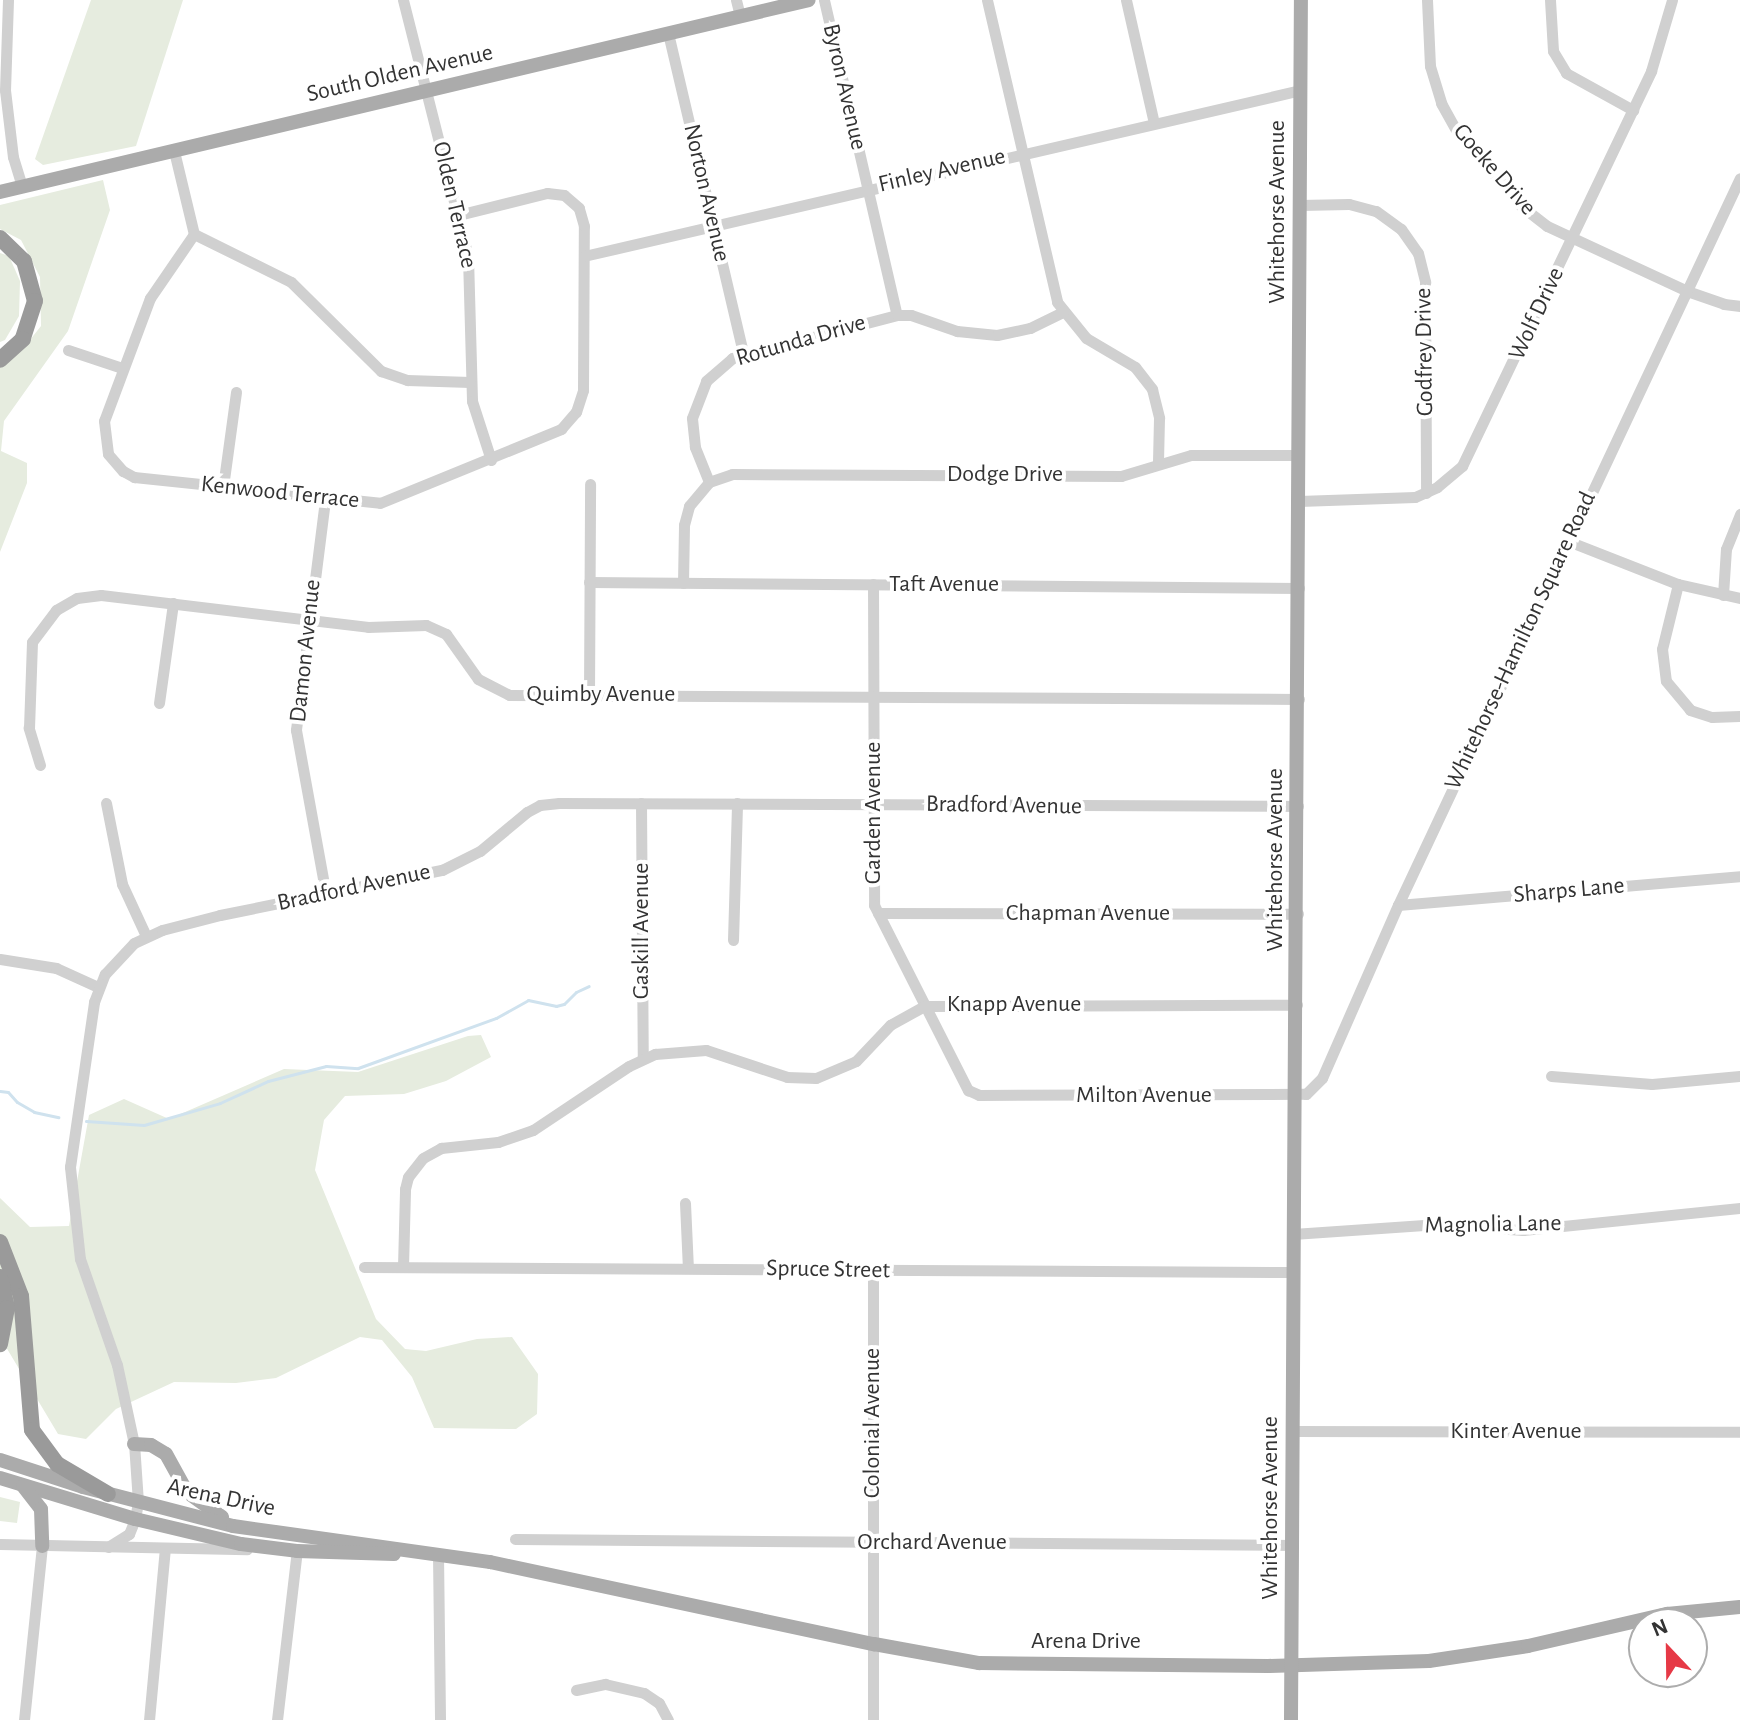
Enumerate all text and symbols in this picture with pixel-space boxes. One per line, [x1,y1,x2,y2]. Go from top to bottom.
street label: Byron Avenue [815,21,873,153]
street label: South Olden Avenue [304,39,496,109]
street label: Goeke Drive [1446,118,1542,222]
street label: Whitehorse Avenue [1264,120,1292,304]
street label: Norton Avenue [676,121,736,265]
street label: Olden Terrace [425,139,483,271]
street label: Finley Avenue [876,142,1008,200]
street label: Wolf Drive [1503,263,1571,365]
street label: Godfrey Drive [1409,288,1441,416]
street label: Rotunda Drive [733,309,869,373]
street label: Dodge Drive [947,461,1063,489]
street label: Kenwood Terrace [199,470,361,516]
street label: Whitehorse-Hamilton Square Road [1439,487,1603,795]
street label: Taft Avenue [889,571,999,599]
street label: Damon Avenue [284,578,328,724]
street label: Quimby Avenue [527,681,675,709]
street label: Garden Avenue [860,742,888,884]
street label: Whitehorse Avenue [1262,768,1290,952]
street label: Bradford Avenue [926,790,1082,822]
street label: Bradford Avenue [275,858,433,918]
street label: Gaskill Avenue [628,863,656,999]
street label: Sharps Lane [1512,872,1626,910]
street label: Chapman Avenue [1006,900,1170,928]
street label: Knapp Avenue [947,991,1081,1019]
street label: Milton Avenue [1076,1082,1212,1110]
street label: Magnolia Lane [1424,1209,1562,1241]
street label: Spruce Street [766,1255,890,1285]
street label: Colonial Avenue [859,1348,887,1498]
street label: Whitehorse Avenue [1257,1416,1285,1600]
street label: Kinter Avenue [1450,1418,1582,1446]
street label: Arena Drive [164,1473,278,1523]
street label: Orchard Avenue [857,1529,1007,1557]
north arrow [1628,1608,1708,1688]
text: N [1649,1615,1671,1641]
street label: Arena Drive [1031,1628,1141,1656]

